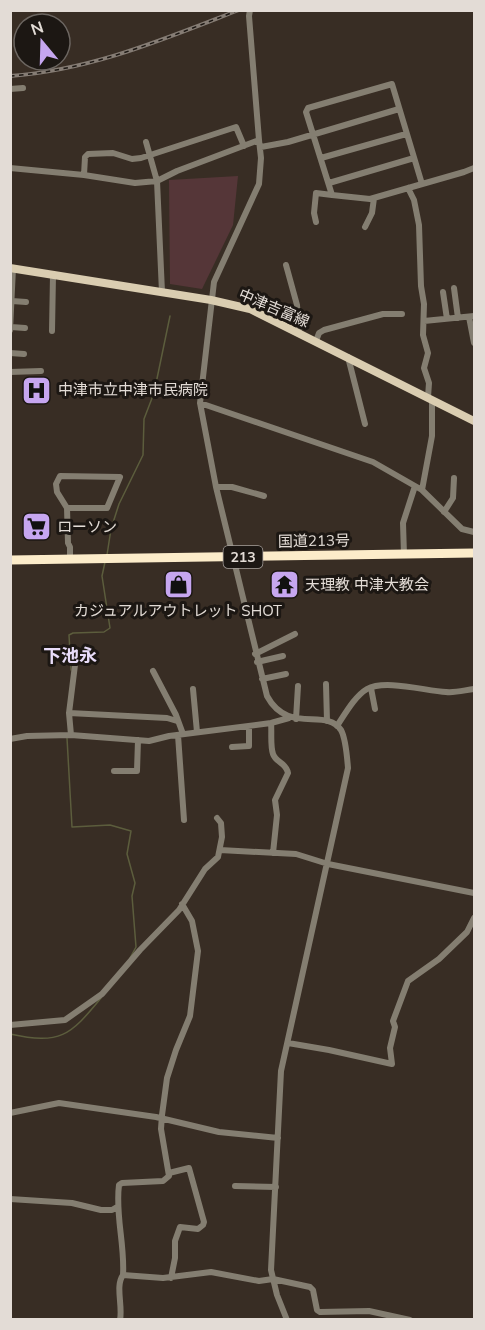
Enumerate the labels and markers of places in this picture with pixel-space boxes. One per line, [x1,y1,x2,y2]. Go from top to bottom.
hospital icon: 中津市立中津市民病院 [21,374,53,406]
place label: 中津市立中津市民病院 [58,380,208,399]
supermarket icon: ローソン [20,511,52,543]
place label: ローソン [57,517,117,536]
shop icon: カジュアルアウトレット SHOT [162,568,194,600]
temple icon: 天理教 中津大教会 [268,569,300,601]
place label: 天理教 中津大教会 [305,575,429,594]
place label: カジュアルアウトレット SHOT [74,601,282,620]

